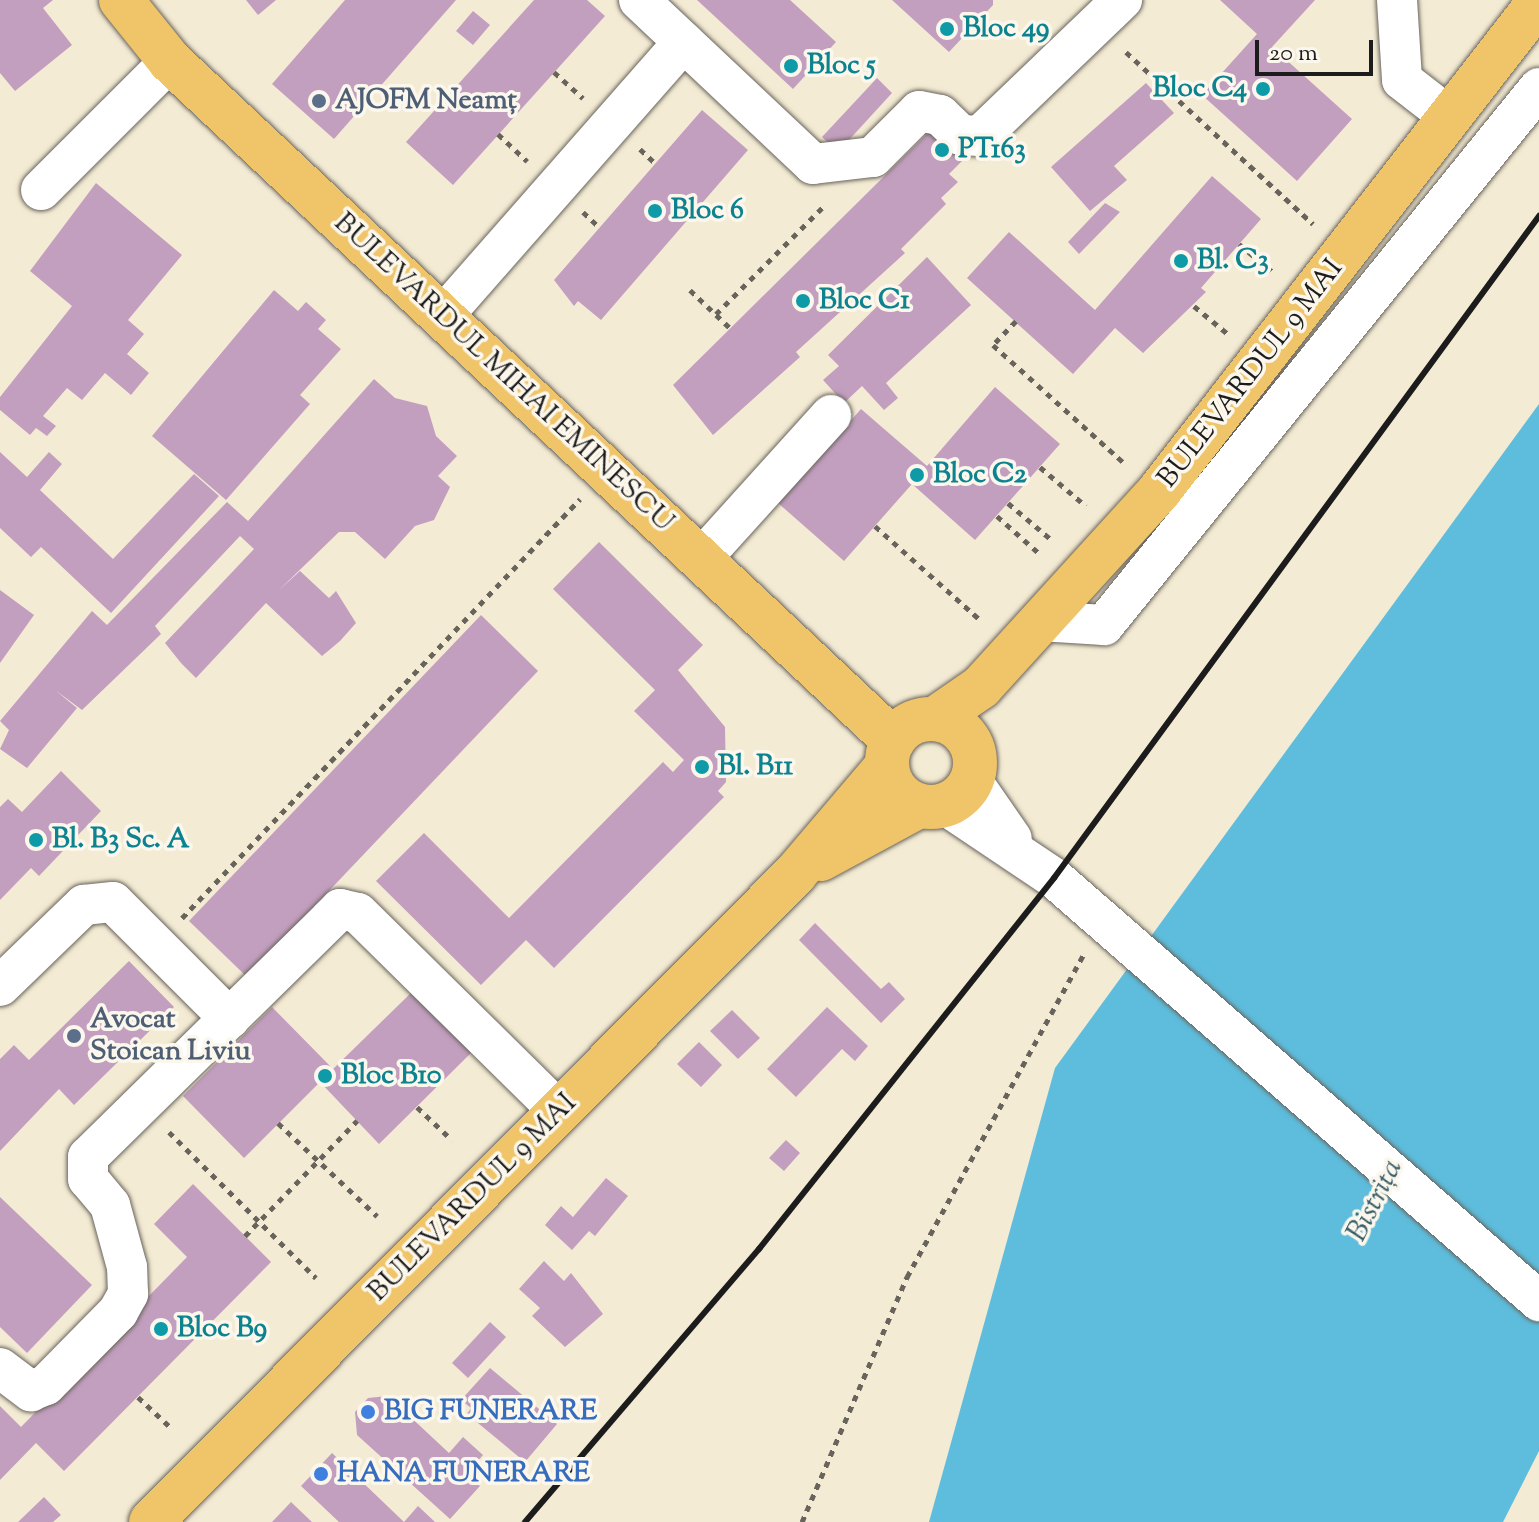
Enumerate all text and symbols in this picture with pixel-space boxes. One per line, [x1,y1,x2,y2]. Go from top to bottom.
place label: Bloc 49 [963,12,1049,46]
marker: Bloc 49 [938,20,956,38]
scale bar [1259,24,1377,74]
text: 20 m [1269,37,1318,71]
place label: Bloc 5 [807,49,876,83]
marker: Bloc 5 [782,57,800,75]
place label: Bloc C4 [1153,72,1247,106]
marker: Bloc C4 [1254,80,1272,98]
place label: AJOFM Neamț [335,84,517,118]
marker: AJOFM Neamț [310,92,328,110]
place label: PT163 [958,133,1026,167]
marker: PT163 [933,141,951,159]
place label: Bloc 6 [671,194,744,228]
marker: Bloc 6 [646,202,664,220]
street label: BULEVARDUL MIHAI EMINESCU [326,207,680,539]
place label: Bl. C3 [1197,244,1269,278]
marker: Bl. C3 [1172,252,1190,270]
street label: BULEVARDUL 9 MAI [1151,253,1351,495]
place label: Bloc C1 [819,284,910,318]
marker: Bloc C1 [794,292,812,310]
place label: Bloc C2 [933,458,1027,492]
marker: Bloc C2 [908,466,926,484]
place label: Bl. B11 [718,750,793,784]
marker: Bl. B11 [693,758,711,776]
place label: Bl. B3 Sc. A [52,823,190,857]
marker: Bl. B3 Sc. A [27,831,45,849]
place label: Avocat Stoican Liviu [90,1003,251,1069]
marker: Avocat Stoican Liviu [65,1027,83,1045]
place label: Bloc B10 [341,1059,442,1093]
marker: Bloc B10 [316,1067,334,1085]
street label: BULEVARDUL 9 MAI [362,1087,584,1309]
water label: Bistrița [1340,1154,1412,1248]
place label: Bloc B9 [177,1312,267,1346]
marker: Bloc B9 [152,1320,170,1338]
place label: BIG FUNERARE [384,1395,597,1429]
marker: BIG FUNERARE [359,1403,377,1421]
place label: HANA FUNERARE [337,1457,590,1491]
marker: HANA FUNERARE [312,1465,330,1483]

